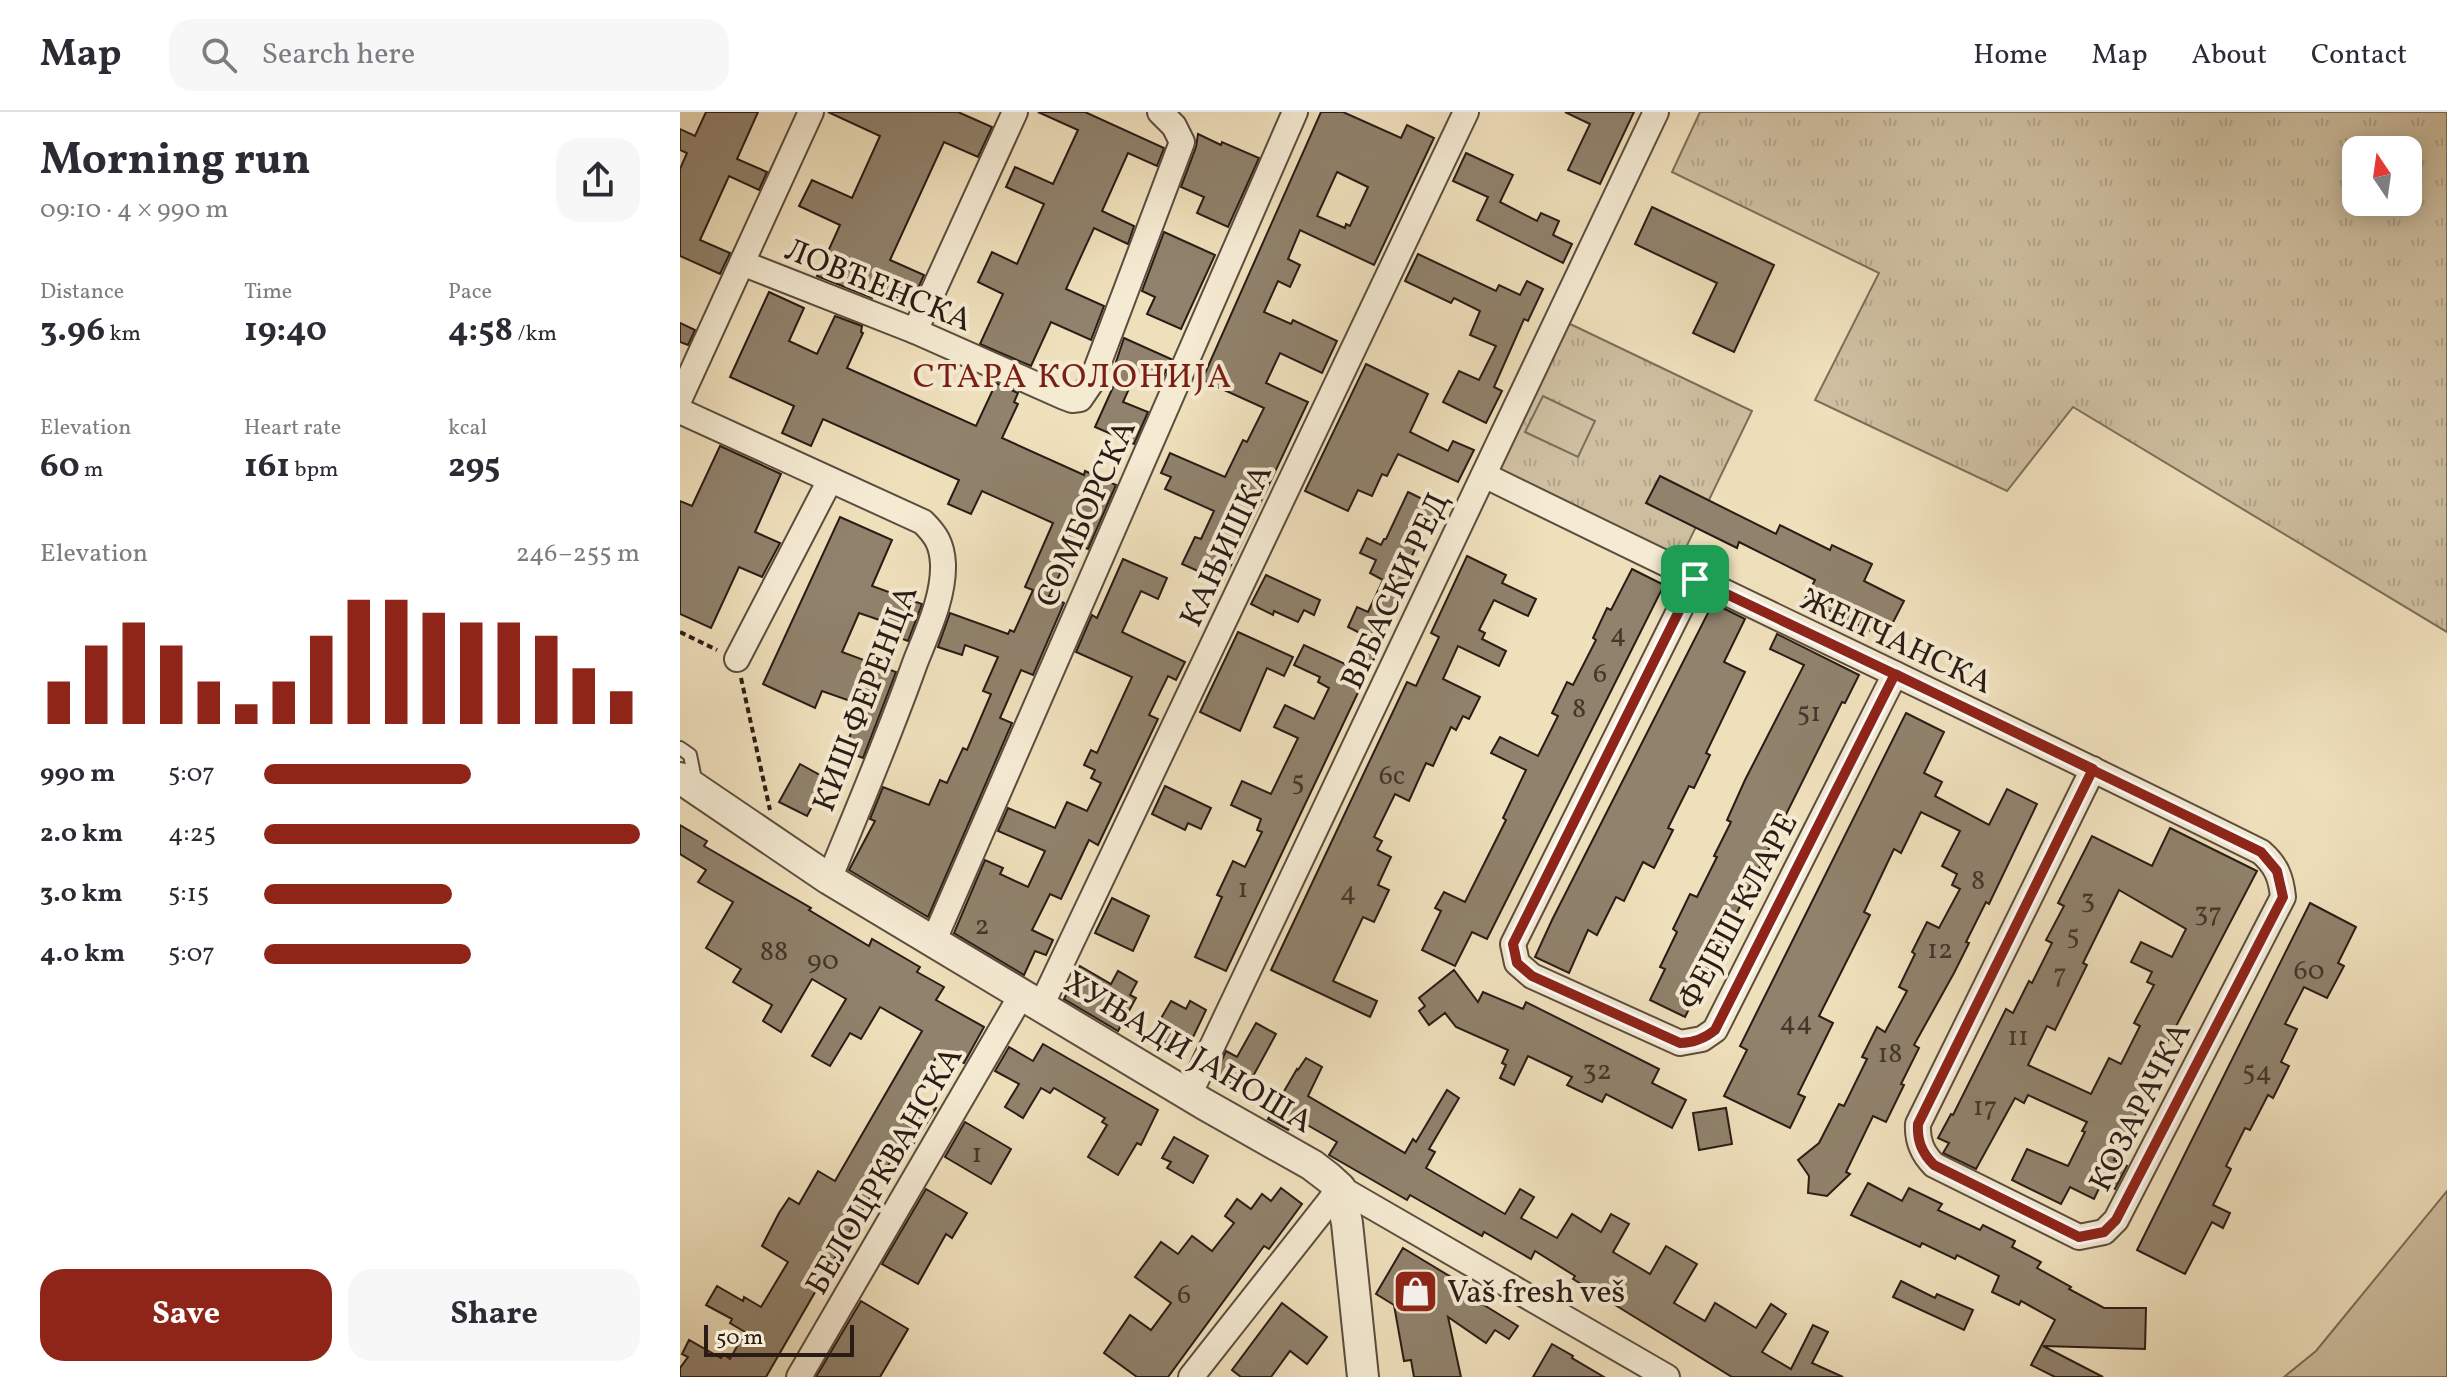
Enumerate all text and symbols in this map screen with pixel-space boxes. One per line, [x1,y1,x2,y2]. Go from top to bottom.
search box [169,19,729,91]
text: Map [40,29,121,82]
icon: search [197,33,241,77]
text: Search here [261,34,415,76]
text: Home [1973,36,2047,75]
text: Map [2091,36,2147,75]
text: About [2191,36,2267,75]
text: Contact [2311,36,2407,75]
text: Morning run [40,131,311,192]
north arrow [2342,136,2422,216]
map controls [2342,136,2422,216]
button: share [556,138,640,222]
text: 09:10 · 4 × 990 m [40,192,229,228]
street label: ЛОВЋЕНСКА [778,229,978,344]
text: Distance [40,277,124,308]
text: Time [244,277,292,308]
text: Pace [448,277,492,308]
text: 3.96 [40,308,105,355]
text: 19:40 [244,308,327,355]
text: 4:58 [448,308,513,355]
text: km [105,319,141,350]
text: /km [513,319,557,350]
district label: СТАРА КОЛОНИЈА [913,355,1233,402]
text: Elevation [40,413,131,444]
text: Heart rate [244,413,341,444]
text: kcal [448,413,487,444]
street label: СОМБОРСКА [1027,414,1149,615]
text: 60 [40,444,80,491]
text: 161 [244,444,290,491]
text: 295 [448,444,500,491]
text: m [80,455,104,486]
text: bpm [290,455,339,486]
street label: КАЊИШКА [1171,458,1285,635]
street label: ВРБАСКИ РЕД [1332,485,1462,697]
text: Elevation [40,536,148,572]
text: 246–255 m [516,536,640,572]
pin [1661,545,1729,613]
icon: arrive [1673,557,1717,601]
street label: ЖЕПЧАНСКА [1793,579,1999,706]
street label: КИШ ФЕРЕНЦА [803,580,930,819]
house number: 4 [1610,615,1626,654]
house number: 6 [1593,655,1607,694]
house number: 8 [1572,690,1586,729]
house number: 51 [1797,694,1821,733]
text: 990 m [40,756,115,792]
text: 5:07 [168,756,215,792]
house number: 6c [1379,757,1405,796]
house number: 5 [1291,763,1305,802]
street label: ФЕЈЕШ КЛАРЕ [1669,806,1810,1019]
text: 2.0 km [40,816,123,852]
text: 4:25 [168,816,216,852]
house number: 8 [1971,862,1985,901]
house number: 1 [1238,870,1248,909]
house number: 4 [1340,873,1356,912]
text: 3.0 km [40,876,123,912]
text: 5:15 [168,876,209,912]
house number: 3 [2081,881,2095,920]
house number: 37 [2194,894,2222,933]
house number: 2 [974,907,990,946]
house number: 5 [2066,917,2080,956]
house number: 12 [1927,931,1953,970]
house number: 88 [760,933,788,972]
text: 4.0 km [40,936,125,972]
text: 5:07 [168,936,215,972]
house number: 90 [807,942,839,981]
house number: 60 [2294,952,2325,991]
house number: 7 [2053,955,2067,994]
street label: ХУЊАДИ ЈАНОША [1055,962,1320,1145]
house number: 44 [1779,1003,1813,1042]
street label: КОЗАРАЧКА [2080,1015,2203,1200]
house number: 11 [2007,1018,2029,1057]
house number: 18 [1877,1035,1903,1074]
street label: БЕЛОЦРКВАНСКА [796,1039,975,1304]
house number: 32 [1582,1052,1612,1091]
house number: 54 [2242,1053,2272,1092]
house number: 17 [1973,1088,1997,1127]
house number: 1 [972,1135,982,1174]
shop icon: Vaš fresh veš [1392,1267,1440,1315]
button: Save [40,1269,332,1361]
button: Share [348,1269,640,1361]
place label: Vaš fresh veš [1447,1272,1625,1316]
house number: 6 [1177,1276,1191,1315]
scale bar [704,1321,854,1357]
text: 50 m [716,1323,763,1354]

